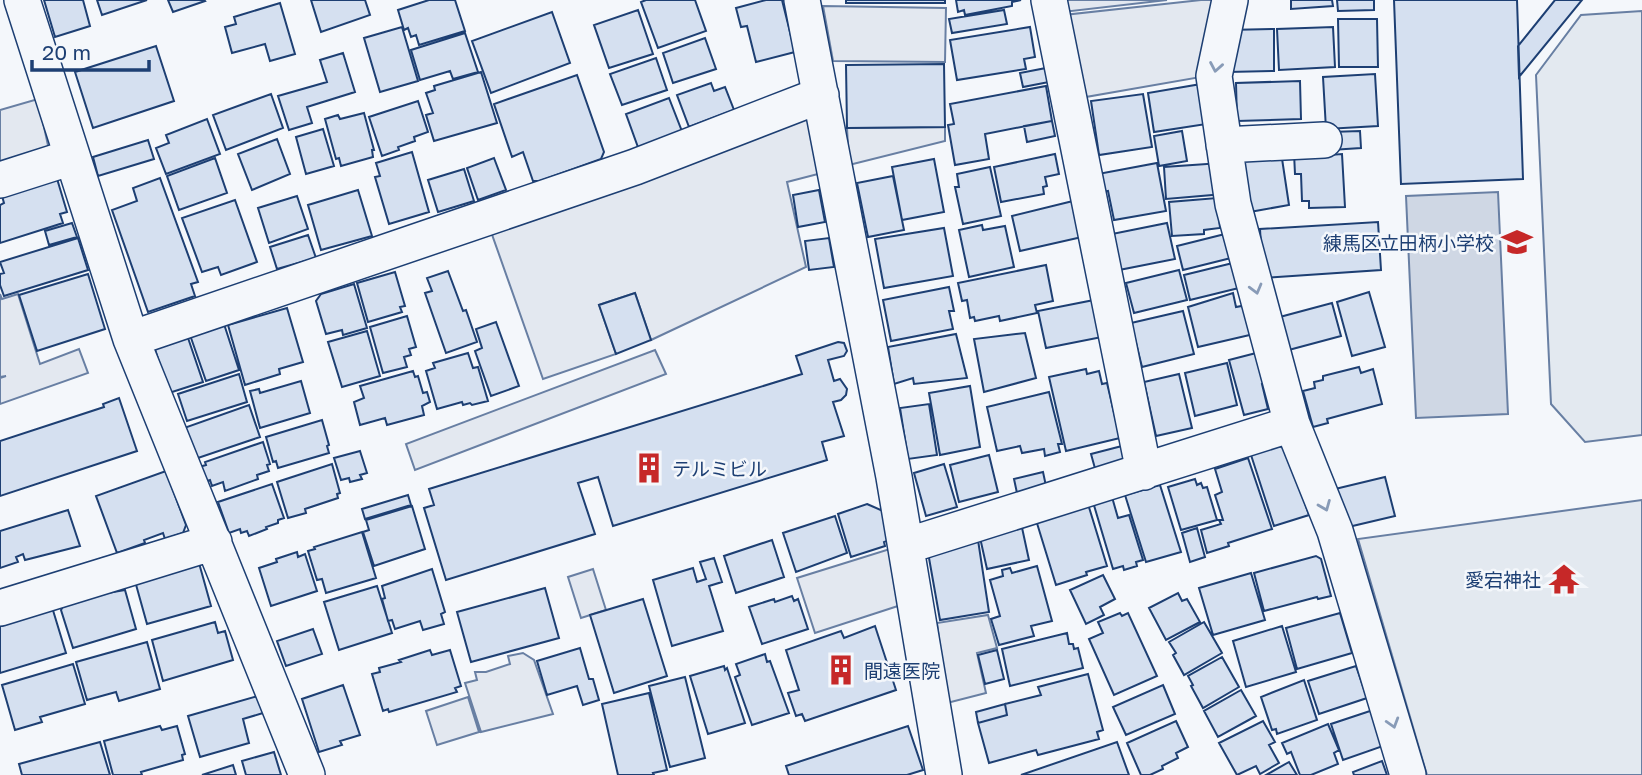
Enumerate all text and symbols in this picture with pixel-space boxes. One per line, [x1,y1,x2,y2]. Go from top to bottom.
scale bar [32,28,149,72]
text: 20 m [42,39,91,65]
one-way arrow [1209,61,1224,73]
school or university icon: 練馬区立田柄小学校 [1500,225,1534,259]
place label: 練馬区立田柄小学校 [1323,231,1494,254]
one-way arrow [1248,283,1262,295]
building icon: テルミビル [632,451,666,485]
place label: テルミビル [672,457,767,480]
one-way arrow [1317,499,1331,511]
temple icon: 愛宕神社 [1547,562,1581,596]
place label: 愛宕神社 [1465,568,1541,591]
building icon: 間遠医院 [824,653,858,687]
place label: 間遠医院 [864,659,940,682]
one-way arrow [1384,717,1399,729]

